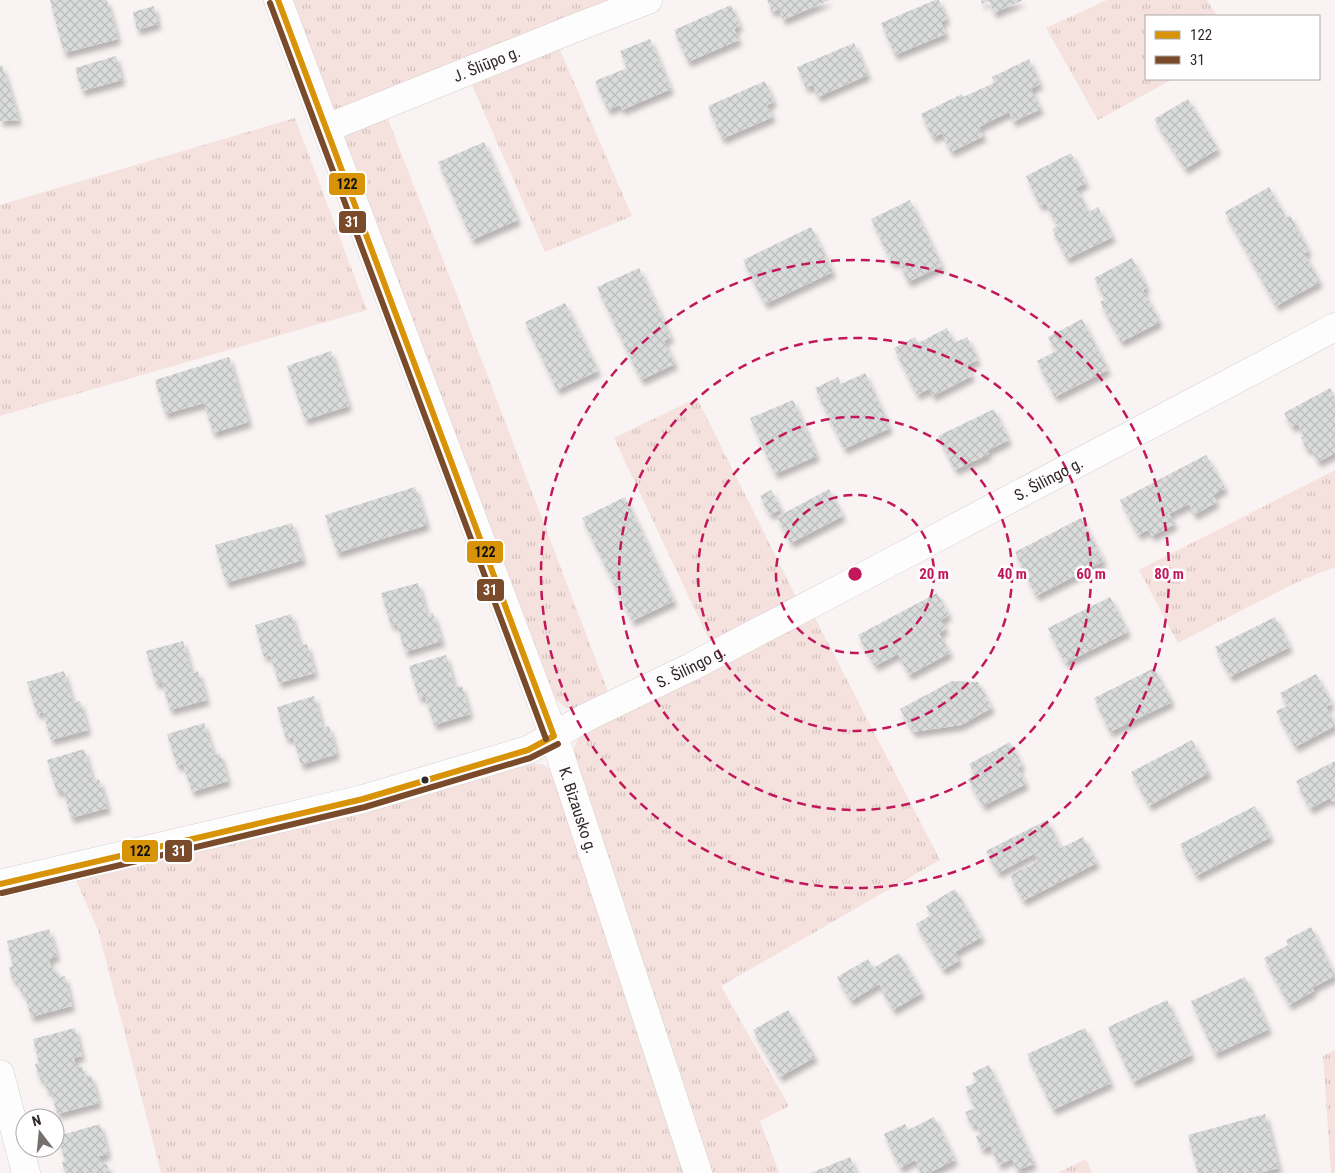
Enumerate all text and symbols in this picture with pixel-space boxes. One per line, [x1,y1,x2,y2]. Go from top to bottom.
legend [1145,15,1320,80]
text: 122 [1190,26,1212,44]
street label: J. Šliūpo g. [450,42,523,86]
text: 31 [1190,51,1205,69]
line badge: 122 [328,172,366,196]
text: 122 [336,176,358,192]
line badge: 31 [338,210,367,234]
text: 31 [345,214,359,230]
street label: S. Šilingo g. [1011,453,1086,504]
line badge: 122 [466,540,504,564]
text: 122 [474,544,496,560]
centre of rings [846,565,864,583]
text: 20 m [919,565,949,583]
text: 40 m [997,565,1027,583]
text: 60 m [1076,565,1106,583]
text: 80 m [1154,565,1184,583]
line badge: 31 [476,578,505,602]
text: 31 [483,582,497,598]
street label: S. Šilingo g. [653,641,729,692]
street label: K. Bizausko g. [555,764,601,856]
unlabelled marker [420,775,430,785]
line badge: 122 [121,839,159,863]
line badge: 31 [164,839,193,863]
text: 122 [129,843,151,859]
text: 31 [172,843,186,859]
north arrow [15,1108,65,1158]
text: N [30,1112,43,1129]

